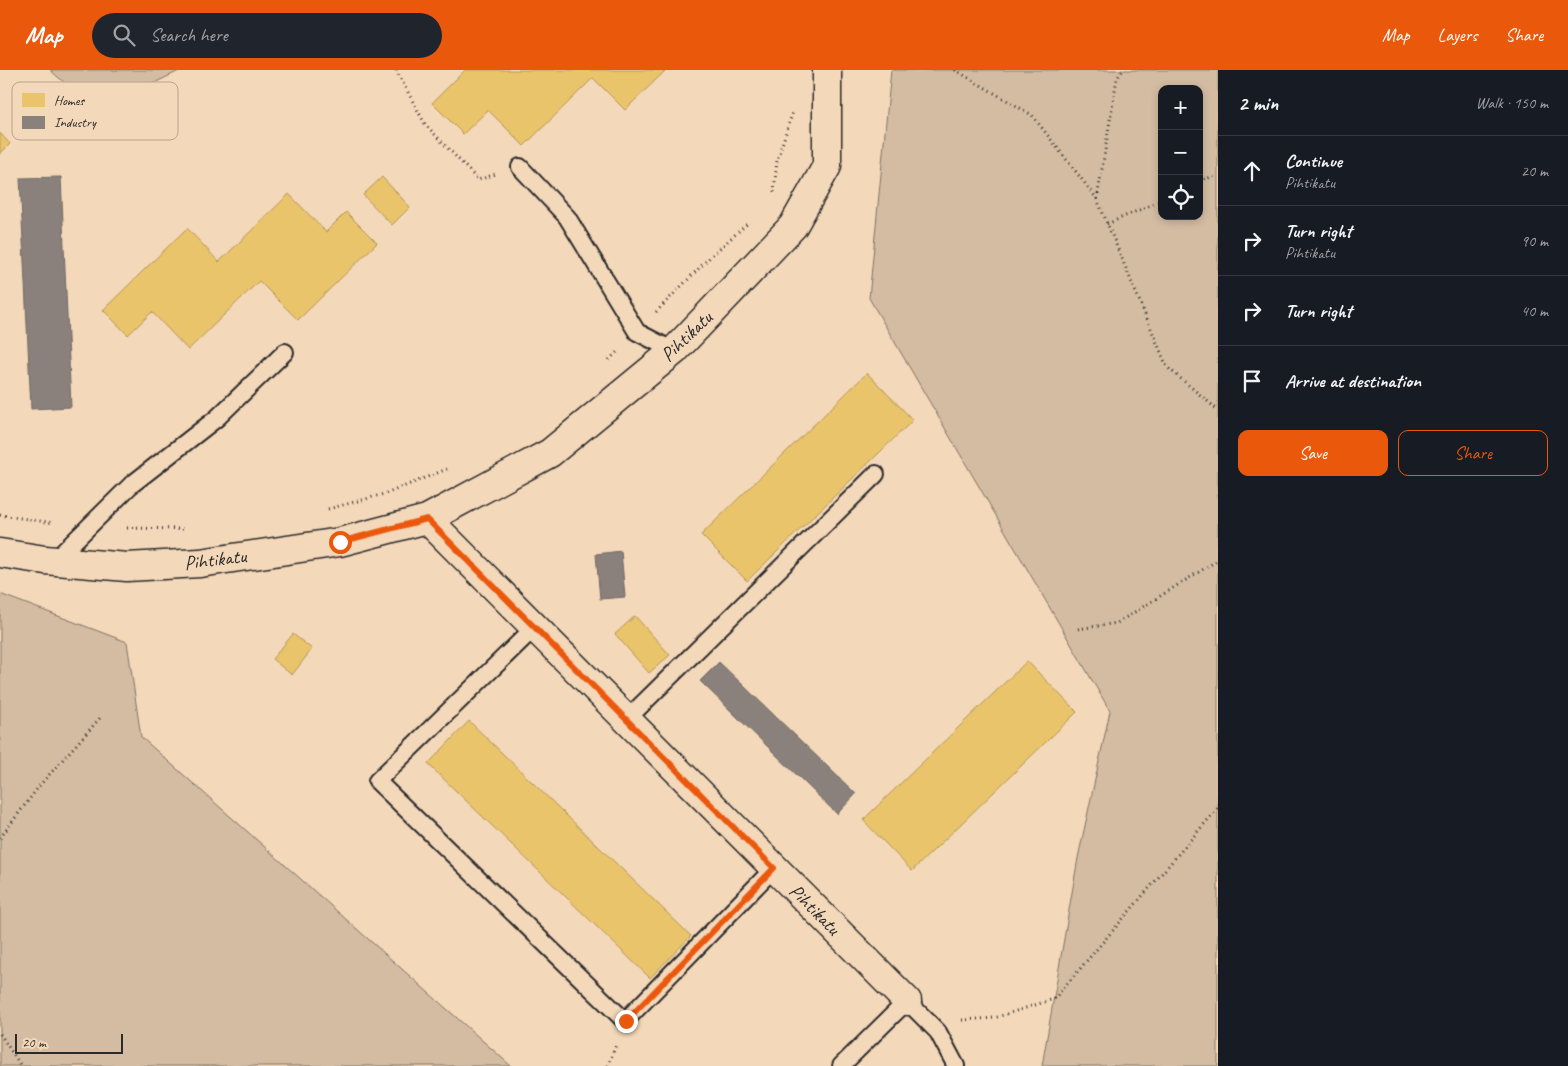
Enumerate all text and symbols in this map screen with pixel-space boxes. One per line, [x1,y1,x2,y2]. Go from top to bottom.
search box [92,13,442,58]
text: Map [25,20,62,50]
icon: search [110,21,138,49]
text: Search here [150,23,228,47]
text: Map [1382,24,1410,46]
text: Layers [1438,24,1477,46]
text: Share [1505,24,1543,46]
legend [12,82,178,140]
map controls [1158,85,1203,220]
button: + [1158,85,1203,130]
text: 2 min [1238,90,1278,116]
text: Homes [54,92,85,109]
text: Walk · 150 m [1476,93,1548,113]
text: Industry [54,114,97,131]
button: − [1158,130,1203,175]
text: Continue [1285,149,1342,173]
icon: ahead [1238,157,1266,185]
text: 20 m [1521,161,1548,181]
text: Pihtikatu [1285,173,1335,193]
button: locate [1158,175,1203,220]
text: Turn right [1285,219,1352,243]
icon: right [1238,227,1266,255]
text: 90 m [1521,231,1548,251]
text: Pihtikatu [1285,243,1335,263]
icon: right [1238,297,1266,325]
text: Turn right [1285,299,1352,323]
text: 40 m [1521,301,1548,321]
street label: Pihtikatu [655,305,719,367]
icon: arrive [1238,367,1266,395]
text: Arrive at destination [1285,369,1421,393]
button: Save [1238,430,1388,476]
button: Share [1398,430,1548,476]
route start [329,531,352,554]
street label: Pihtikatu [183,543,249,576]
street label: Pihtikatu [784,878,847,941]
route end [615,1010,638,1033]
scale bar [15,1031,122,1054]
text: 20 m [22,1034,46,1051]

